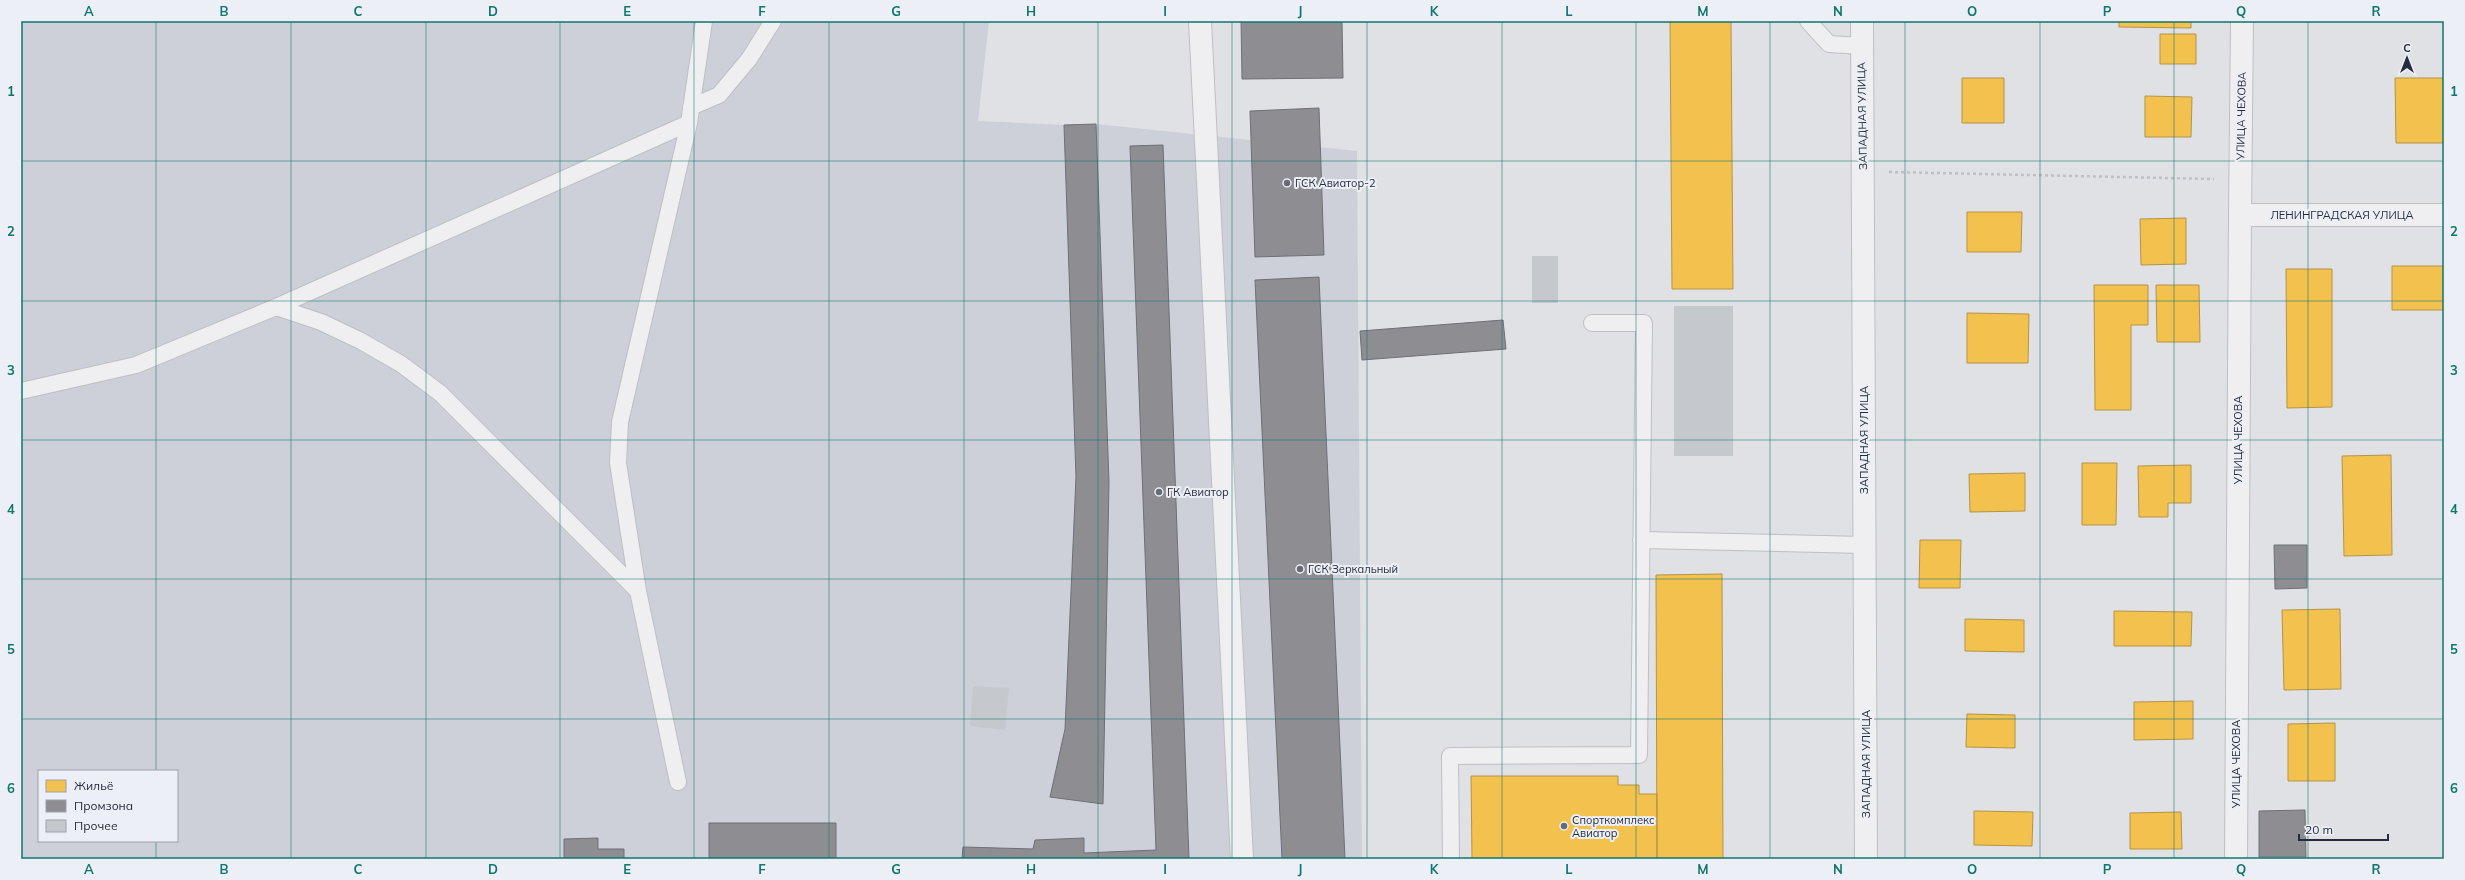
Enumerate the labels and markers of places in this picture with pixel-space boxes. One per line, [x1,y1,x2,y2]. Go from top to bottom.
place label: ГСК Авиатор-2 [1295,176,1376,190]
marker: ГСК Авиатор-2 [1282,178,1292,188]
place label: ГК Авиатор [1167,485,1229,499]
marker: ГК Авиатор [1154,487,1164,497]
place label: ГСК Зеркальный [1308,562,1398,576]
marker: ГСК Зеркальный [1295,564,1305,574]
place label: Спорткомплекс Авиатор [1572,813,1655,840]
marker: Спорткомплекс Авиатор [1559,821,1569,831]

